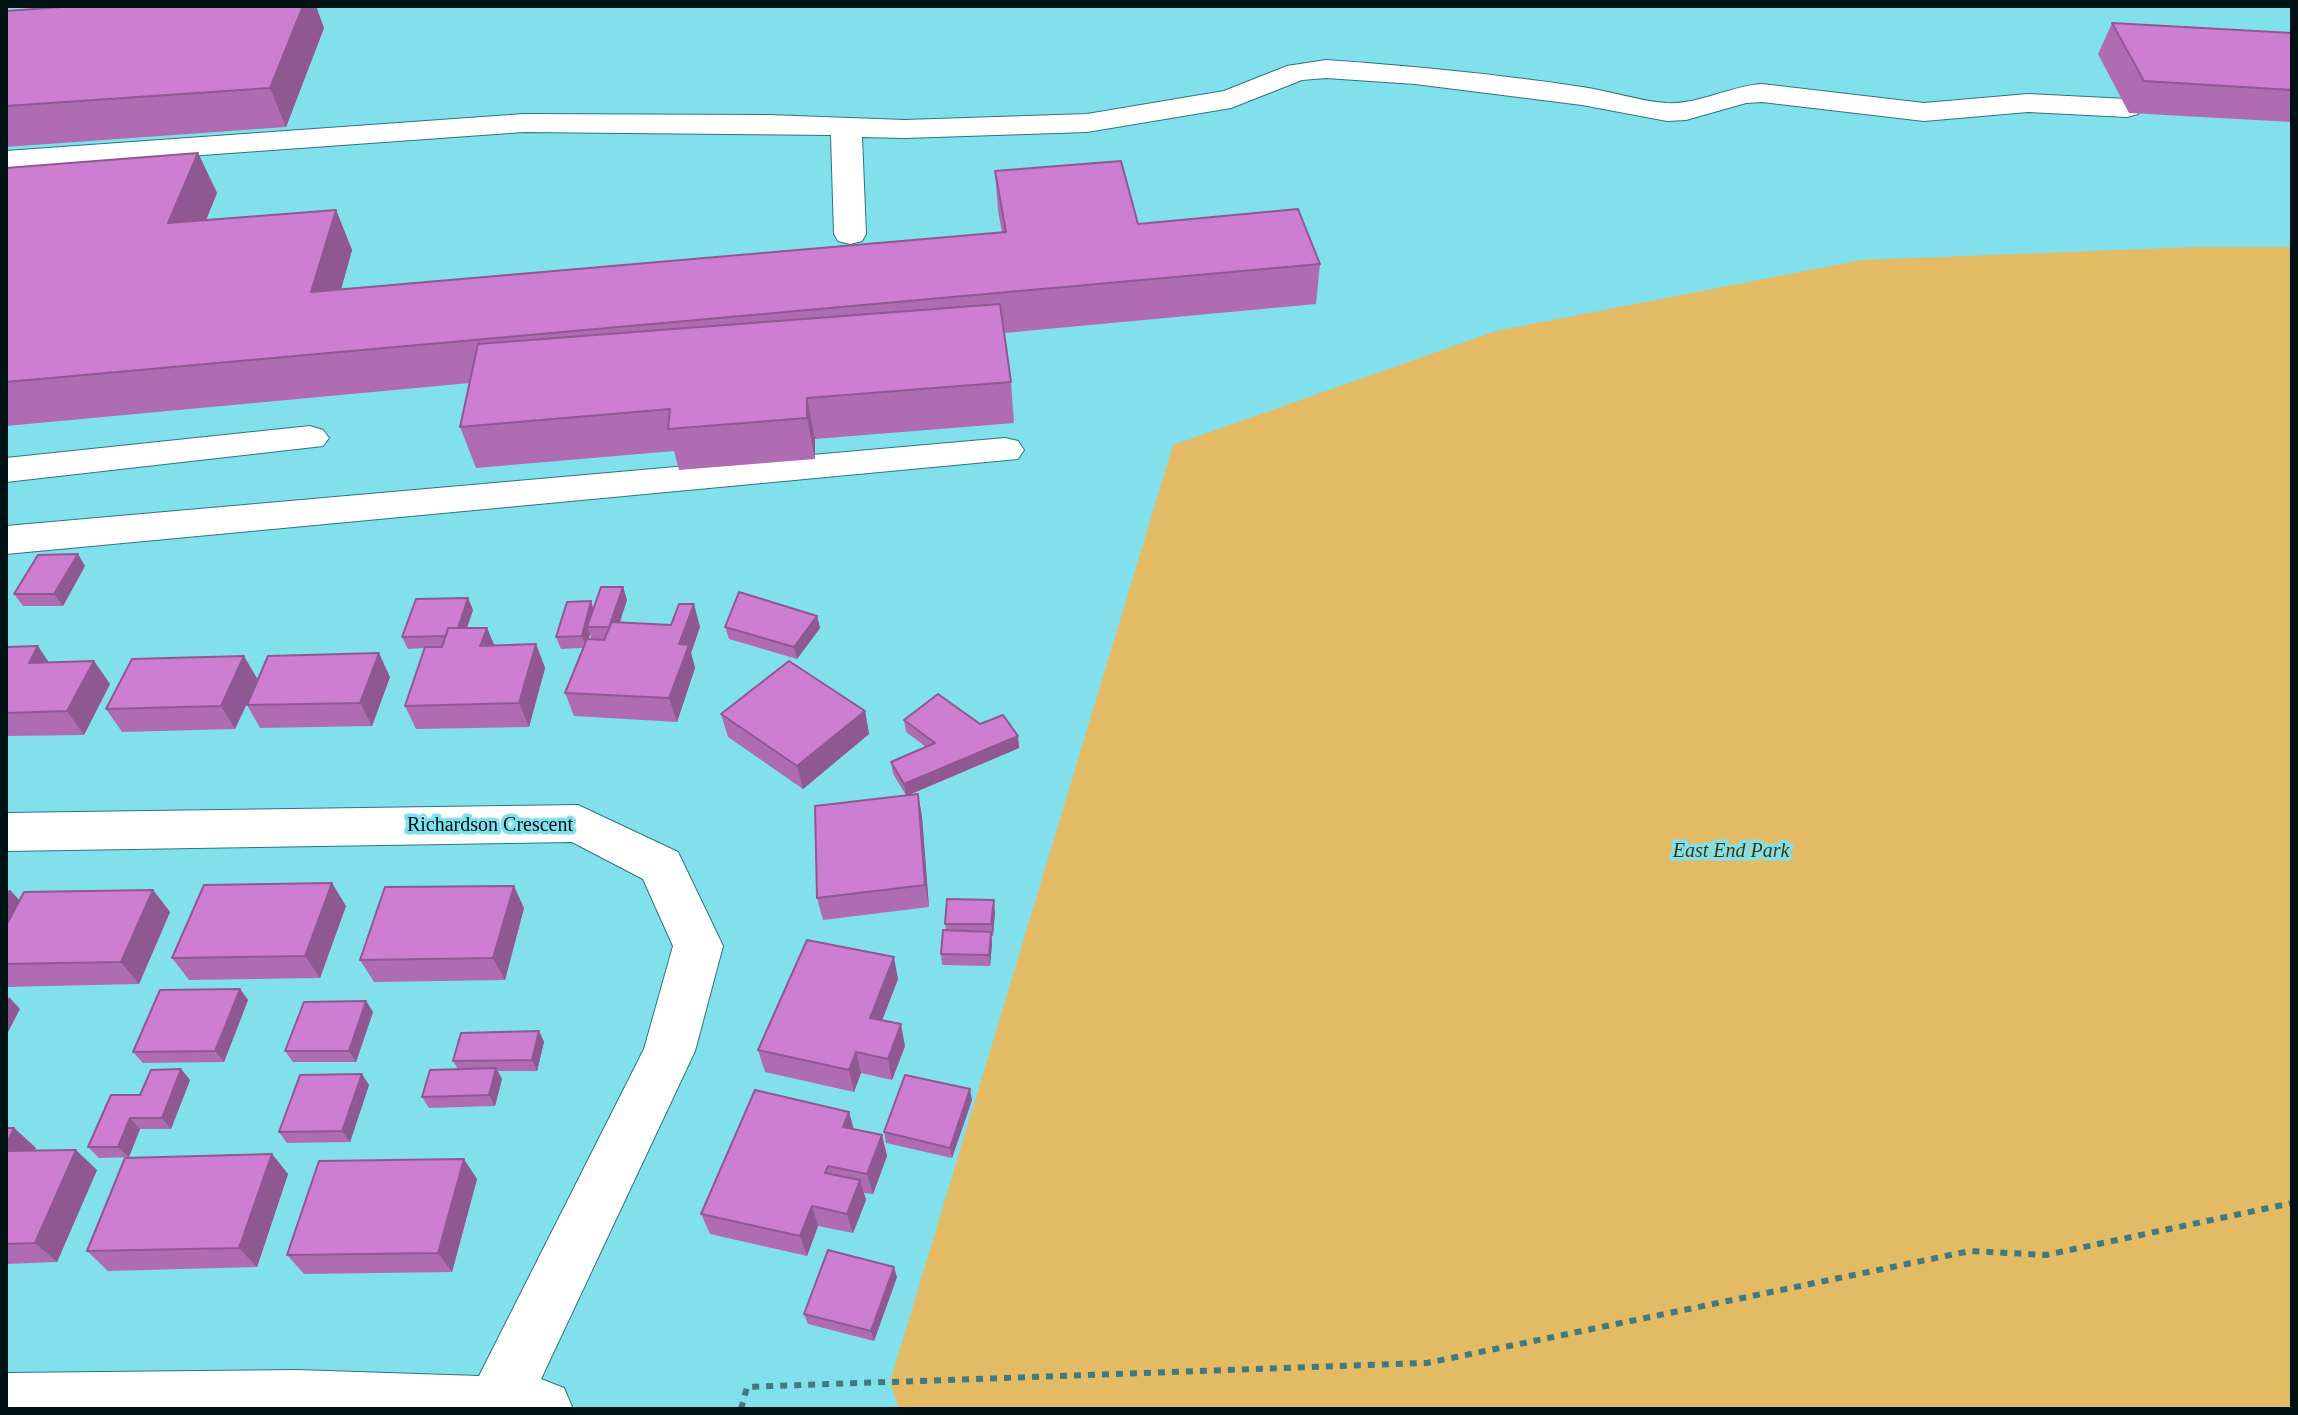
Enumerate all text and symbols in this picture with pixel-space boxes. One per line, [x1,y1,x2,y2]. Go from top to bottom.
street label: Richardson Crescent [407,814,573,838]
park label: East End Park [1673,840,1789,864]

